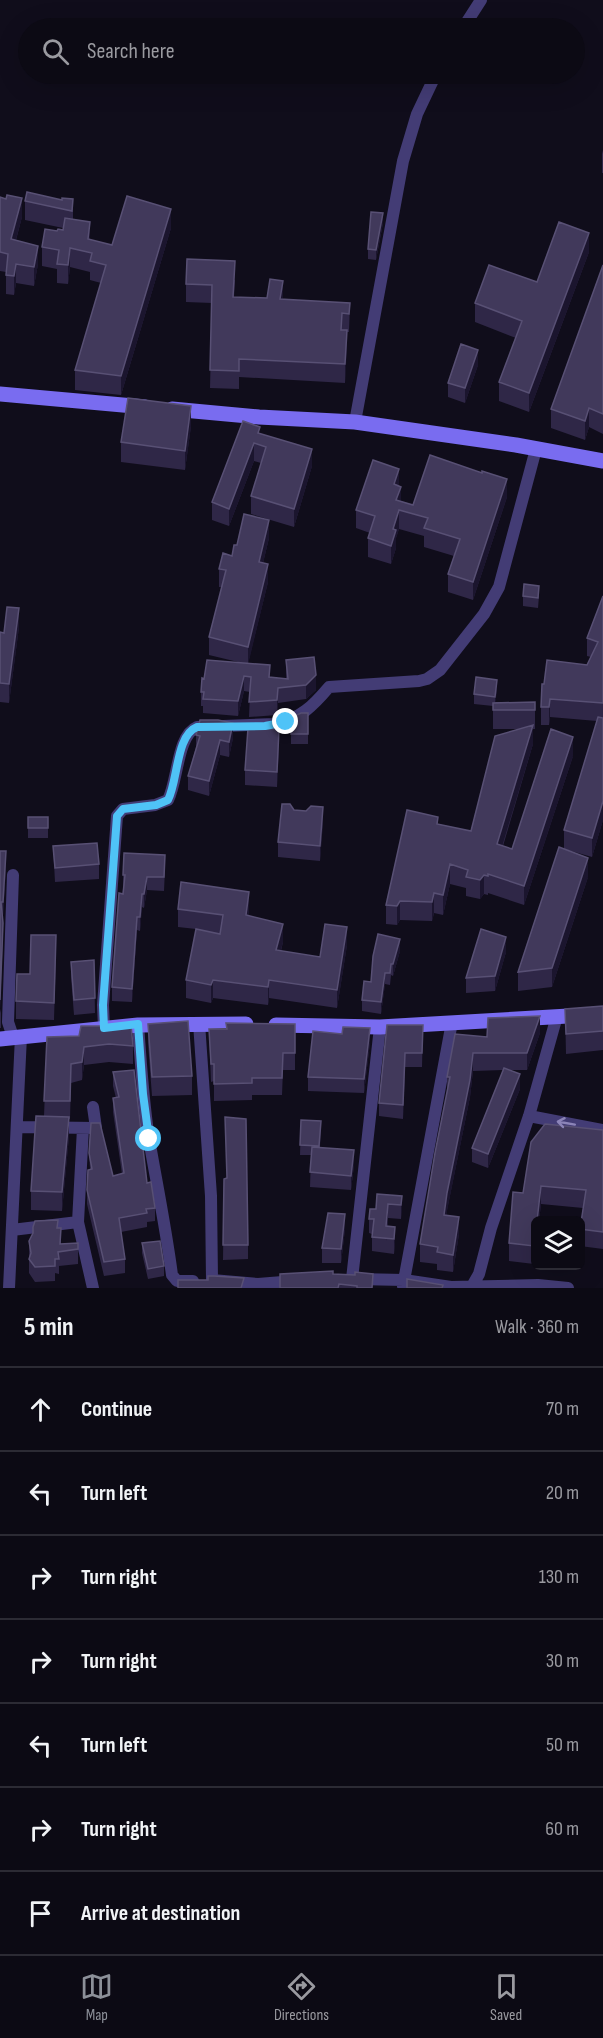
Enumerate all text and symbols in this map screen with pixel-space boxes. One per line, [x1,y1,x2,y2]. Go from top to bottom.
search box [18,18,585,84]
icon: search [39,35,72,68]
text: Search here [87,38,174,65]
route end [272,708,298,734]
one-way arrow [557,1117,577,1128]
route start [135,1125,161,1151]
map controls [531,1216,585,1270]
button: layers [531,1216,585,1270]
text: 5 min [24,1312,74,1343]
text: Walk · 360 m [495,1315,579,1339]
icon: ahead [24,1393,57,1426]
text: Continue [81,1396,152,1423]
text: 70 m [546,1397,579,1421]
icon: left [24,1477,57,1510]
text: Turn left [81,1480,147,1507]
text: 20 m [546,1481,579,1505]
icon: right [24,1561,57,1594]
text: Turn right [81,1564,157,1591]
text: 130 m [539,1565,579,1589]
icon: right [24,1645,57,1678]
text: Turn right [81,1648,157,1675]
text: 30 m [546,1649,579,1673]
icon: left [24,1729,57,1762]
text: Turn left [81,1732,147,1759]
text: 50 m [546,1733,579,1757]
icon: right [24,1813,57,1846]
text: Turn right [81,1816,157,1843]
text: 60 m [545,1817,579,1841]
icon: arrive [24,1897,57,1930]
text: Arrive at destination [81,1900,240,1927]
tab: Map [80,1970,113,2025]
tab: Directions [274,1970,329,2025]
tab: Saved [490,1970,523,2025]

